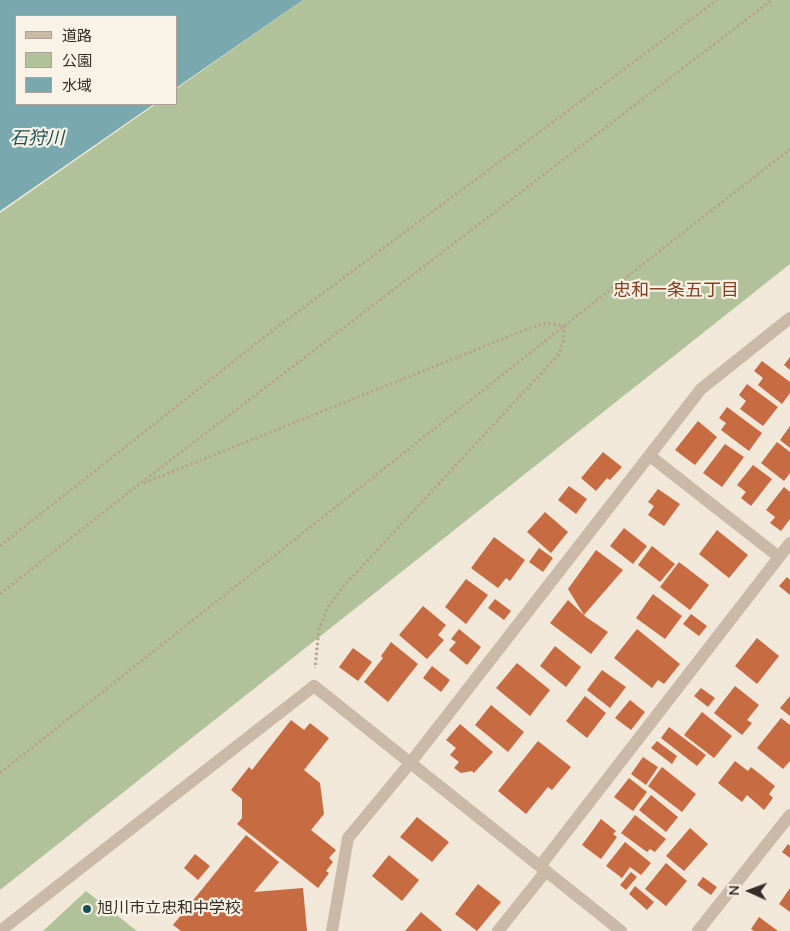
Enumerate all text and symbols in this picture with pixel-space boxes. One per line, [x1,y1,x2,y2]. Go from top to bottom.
legend [15,15,178,105]
text: 道路 [62,26,92,46]
text: 公園 [62,51,92,71]
text: 水域 [62,76,92,96]
water label: 石狩川 [10,129,64,151]
district label: 忠和一条五丁目 [613,281,739,303]
north arrow [725,866,775,916]
text: N [725,885,744,896]
place label: 旭川市立忠和中学校 [97,899,241,919]
marker: 旭川市立忠和中学校 [81,903,93,915]

